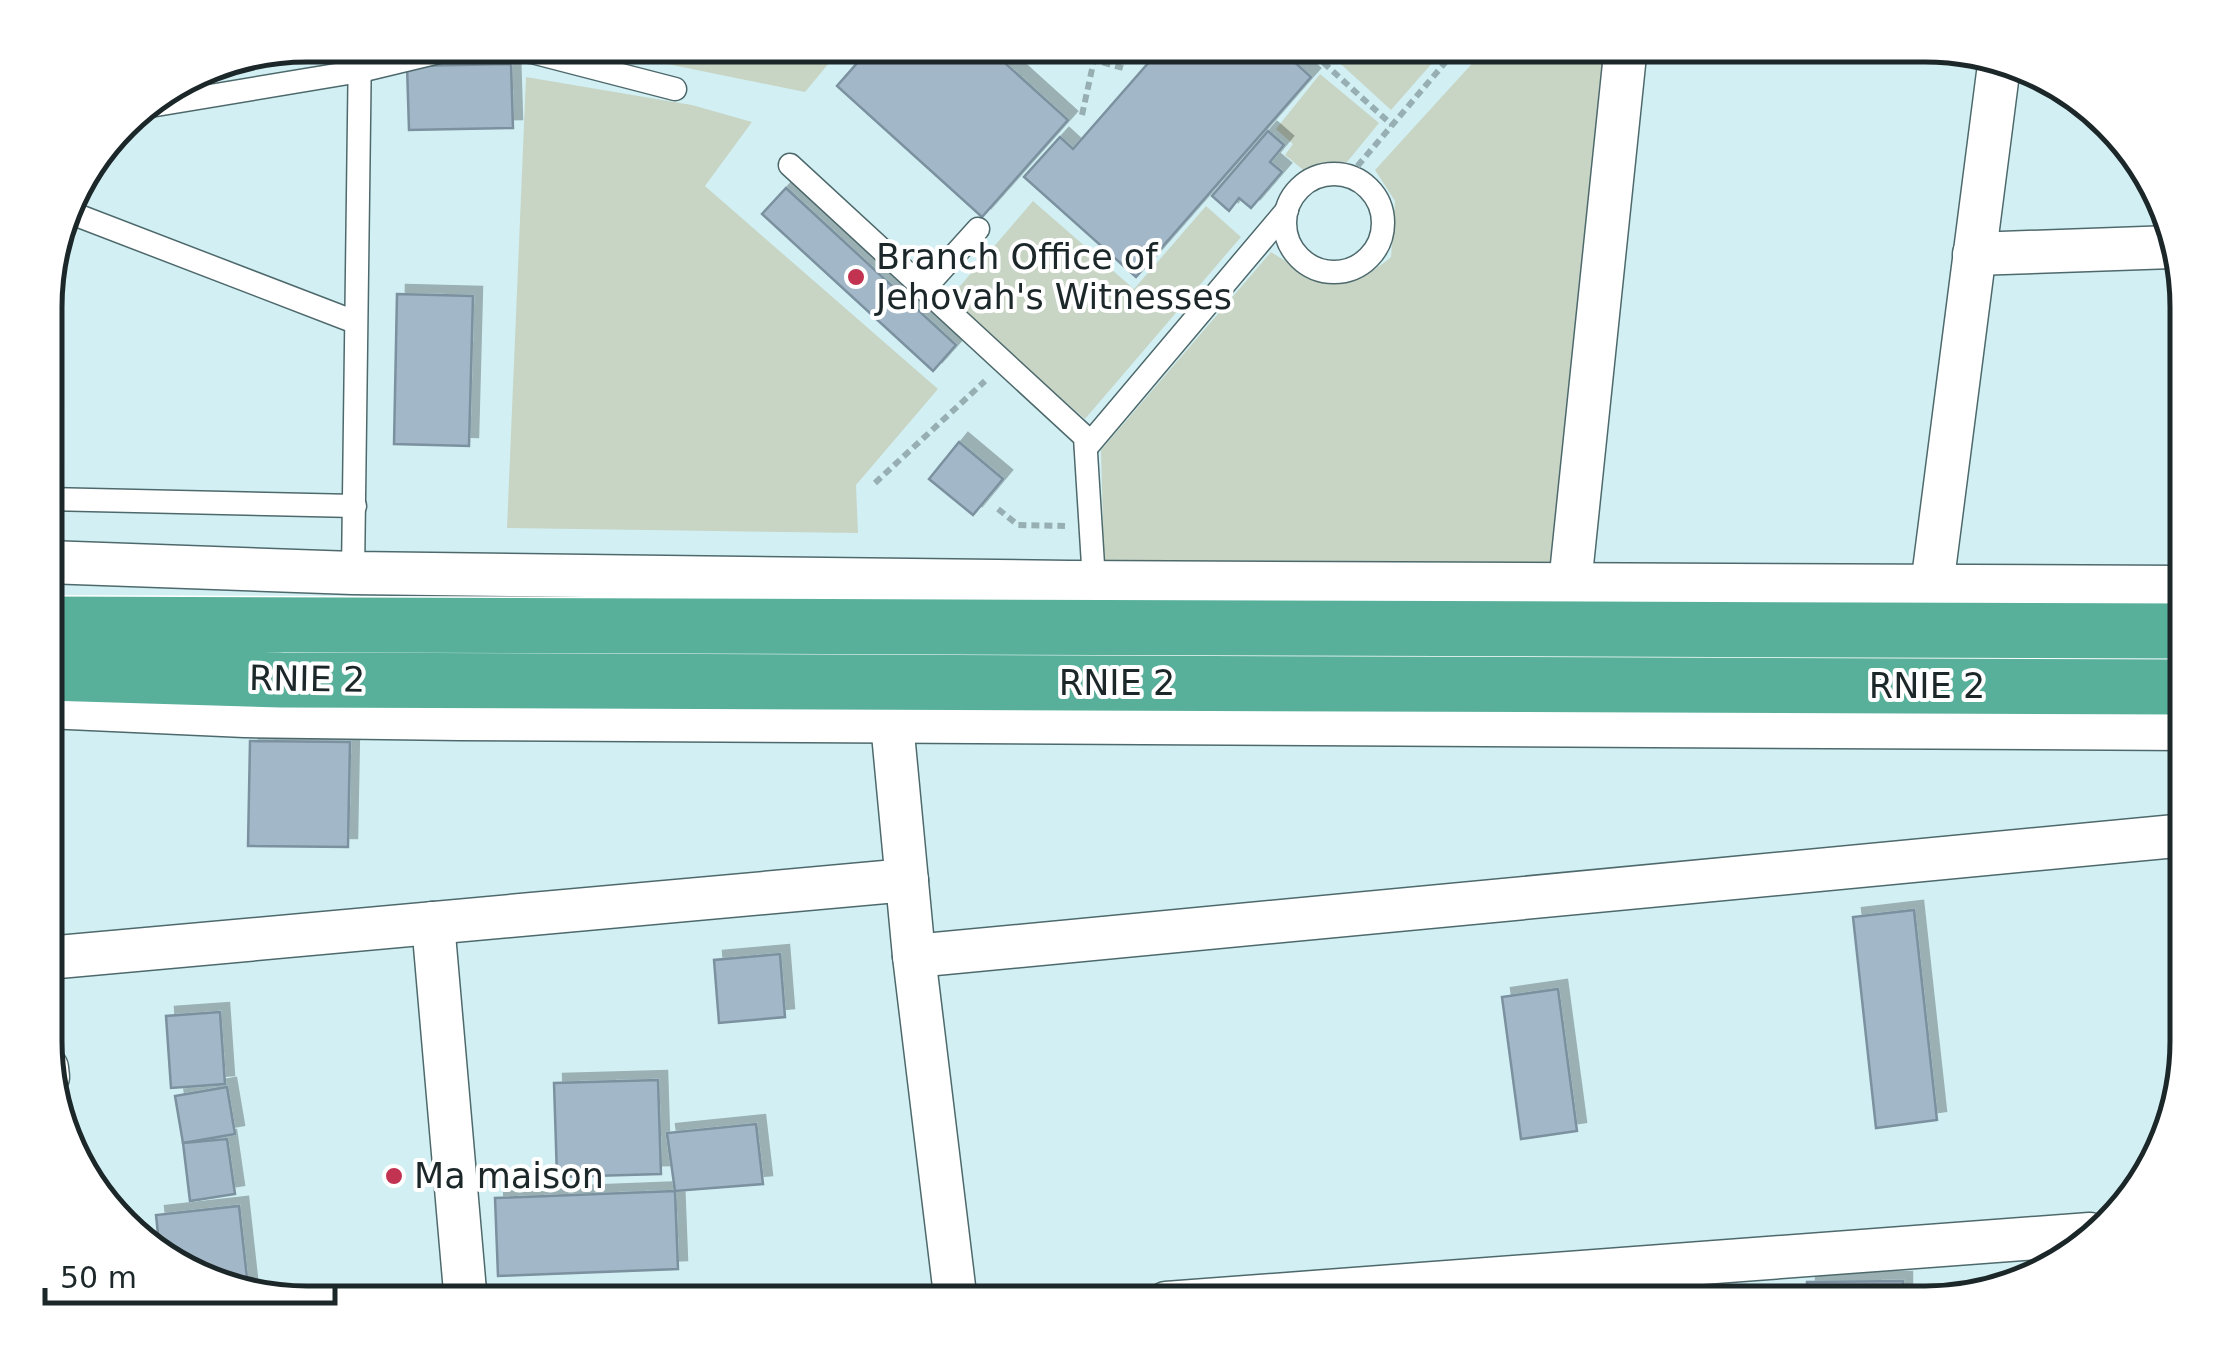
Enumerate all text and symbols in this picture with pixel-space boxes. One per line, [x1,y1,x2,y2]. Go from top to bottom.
place label: Branch Office of Jehovah's Witnesses [874,237,1232,317]
marker: Branch Office of Jehovah's Witnesses [845,266,867,288]
street label: RNIE 2 [248,658,366,700]
street label: RNIE 2 [1059,663,1175,703]
street label: RNIE 2 [1869,666,1985,706]
place label: Ma maison [414,1156,604,1196]
marker: Ma maison [383,1165,405,1187]
scale bar [45,1243,335,1305]
text: 50 m [60,1260,137,1295]

